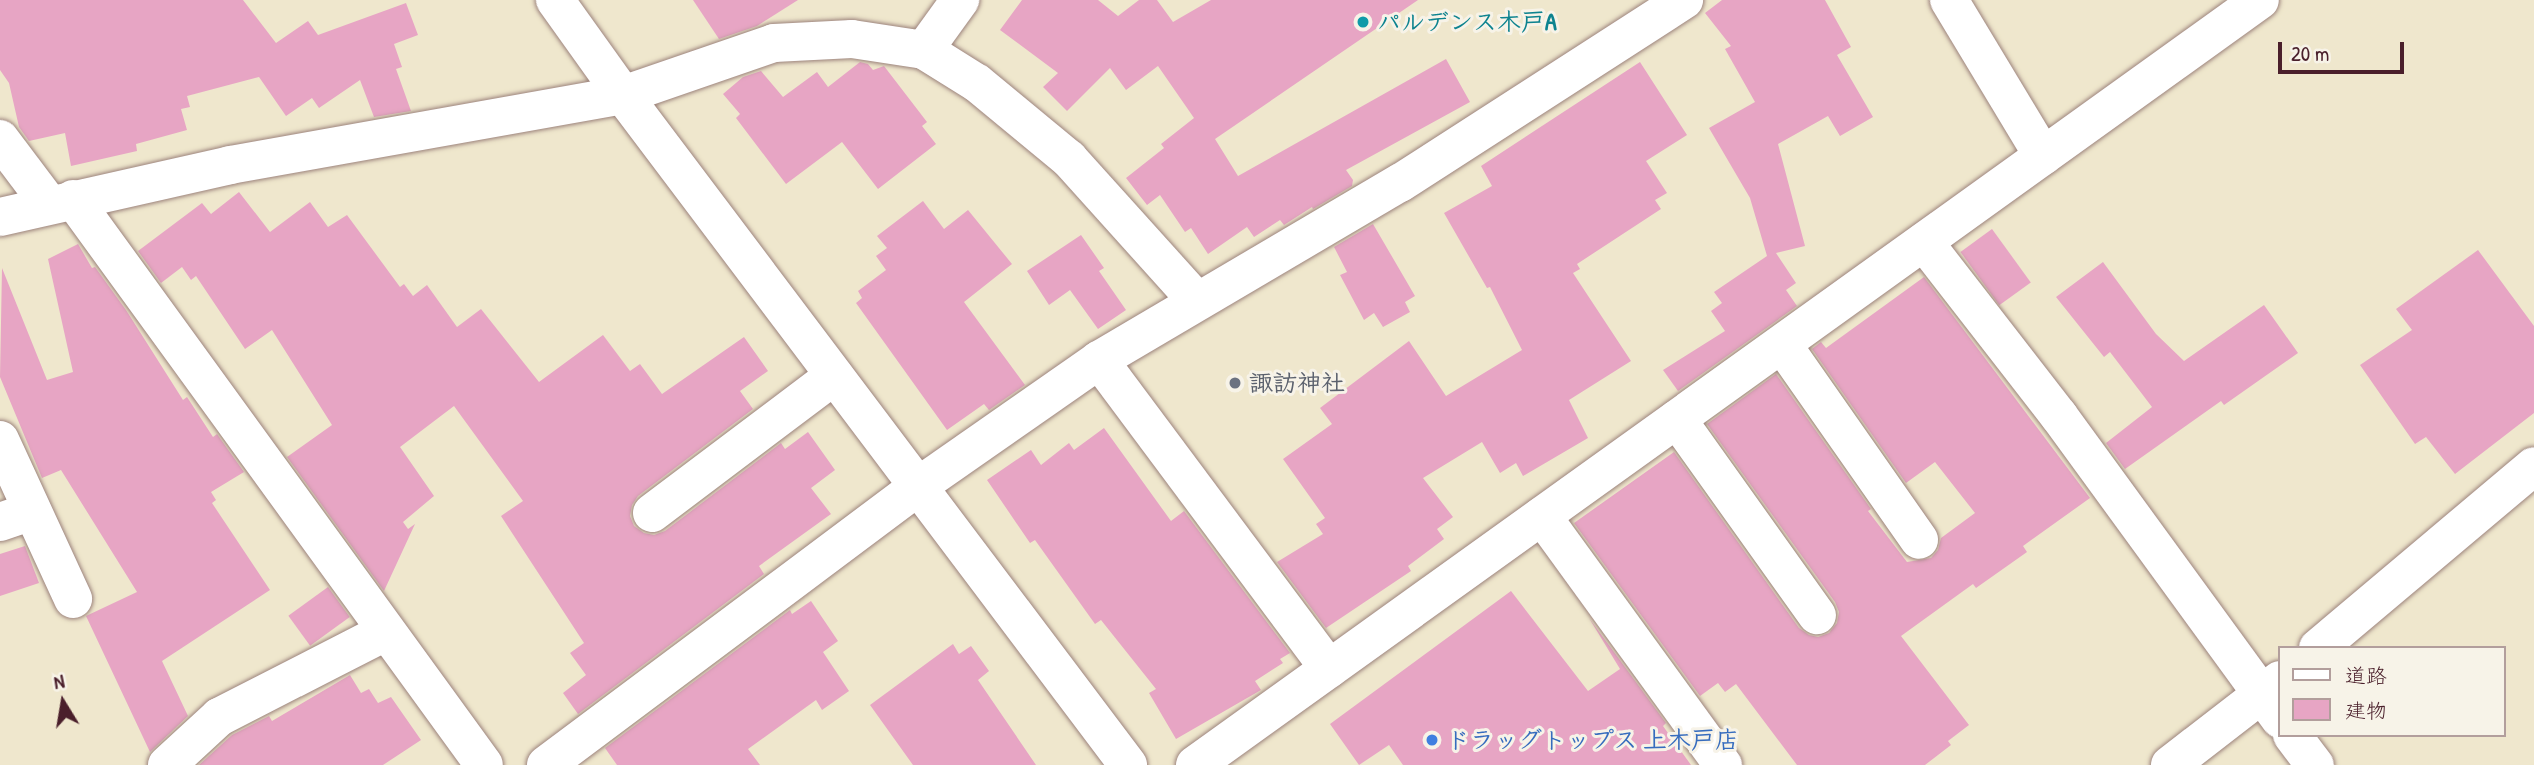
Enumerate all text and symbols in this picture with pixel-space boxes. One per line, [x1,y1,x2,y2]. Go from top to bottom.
place label: パルデンス木戸A [1377,8,1557,36]
marker: パルデンス木戸A [1355,14,1371,30]
scale bar [2282,28,2408,72]
text: 20 m [2291,39,2329,68]
place label: 諏訪神社 [1249,369,1345,397]
marker: 諏訪神社 [1227,375,1243,391]
legend [2278,646,2506,737]
text: 道路 [2345,661,2387,690]
north arrow [28,667,98,737]
text: N [52,668,66,695]
text: 建物 [2345,696,2387,725]
place label: ドラッグトップス 上木戸店 [1446,726,1740,754]
marker: ドラッグトップス 上木戸店 [1424,732,1440,748]

